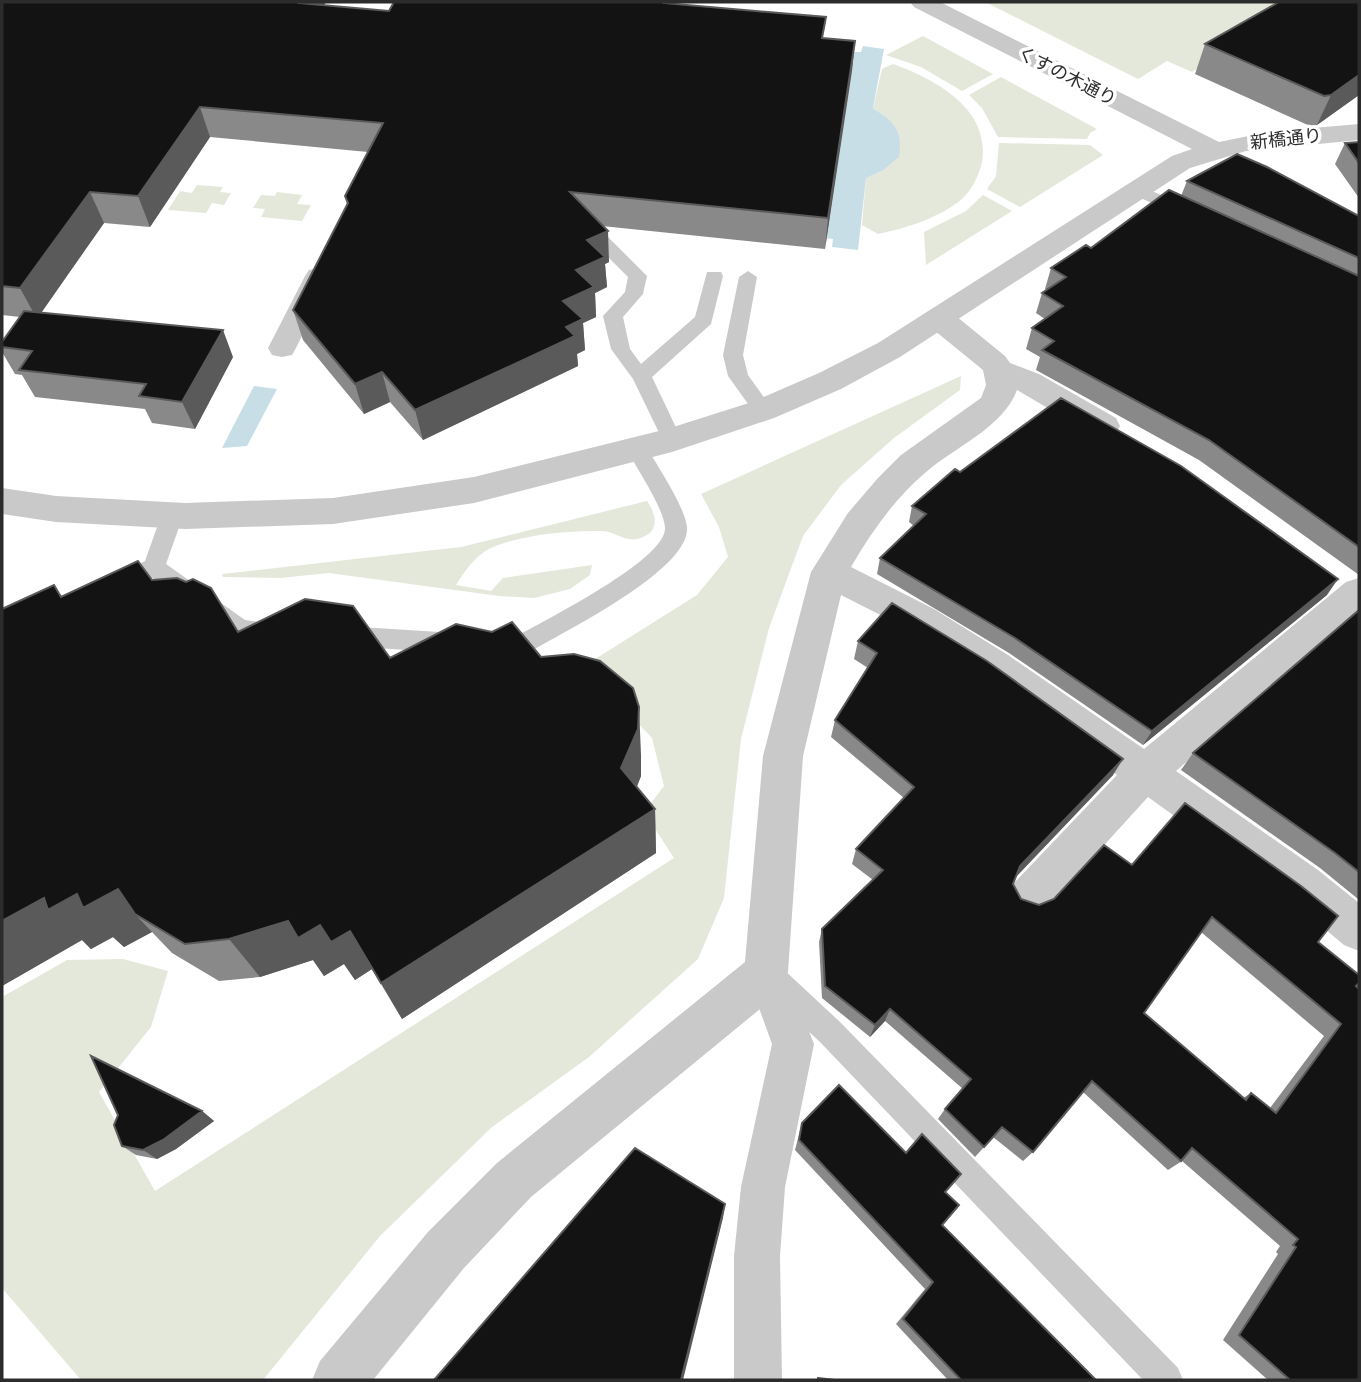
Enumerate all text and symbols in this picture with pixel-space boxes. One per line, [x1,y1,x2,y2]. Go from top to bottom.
street label: くすの木通り [1014,42,1120,110]
street label: 新橋通り [1249,124,1323,154]

